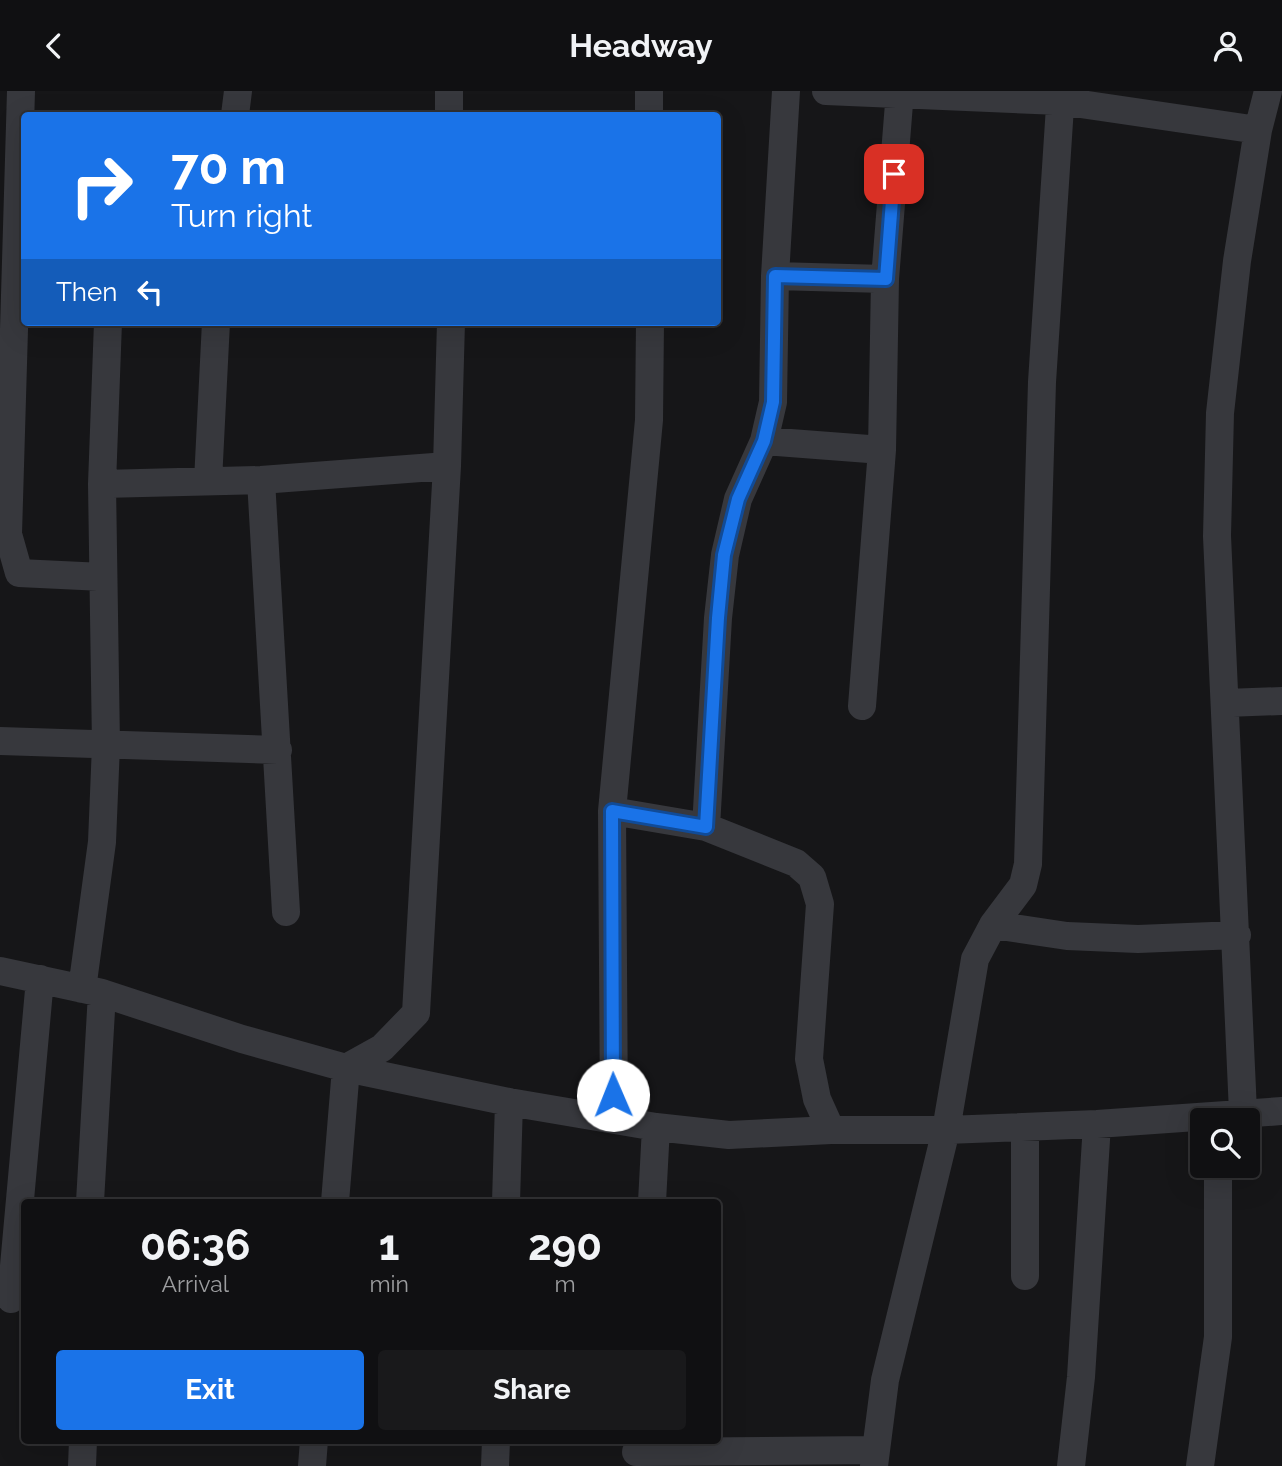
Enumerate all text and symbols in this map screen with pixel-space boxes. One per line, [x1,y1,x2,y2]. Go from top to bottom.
icon: back [35,27,73,65]
text: Headway [569,27,713,64]
icon: person [1209,27,1247,65]
text: 70 m [171,138,286,195]
icon: right [56,140,147,231]
pin [864,144,924,204]
icon: arrive [875,155,913,193]
text: Turn right [171,197,312,234]
icon: left [131,273,169,311]
text: Then [56,277,117,307]
position arrow [576,1058,650,1132]
map controls [1190,1108,1260,1178]
button: search [1190,1108,1260,1178]
text: 06:36 [140,1221,251,1270]
text: 1 [379,1221,400,1270]
text: 290 [528,1221,602,1270]
text: Arrival [161,1270,229,1297]
text: min [369,1270,409,1297]
text: m [554,1270,576,1297]
button: Exit [56,1350,364,1430]
button: Share [378,1350,686,1430]

